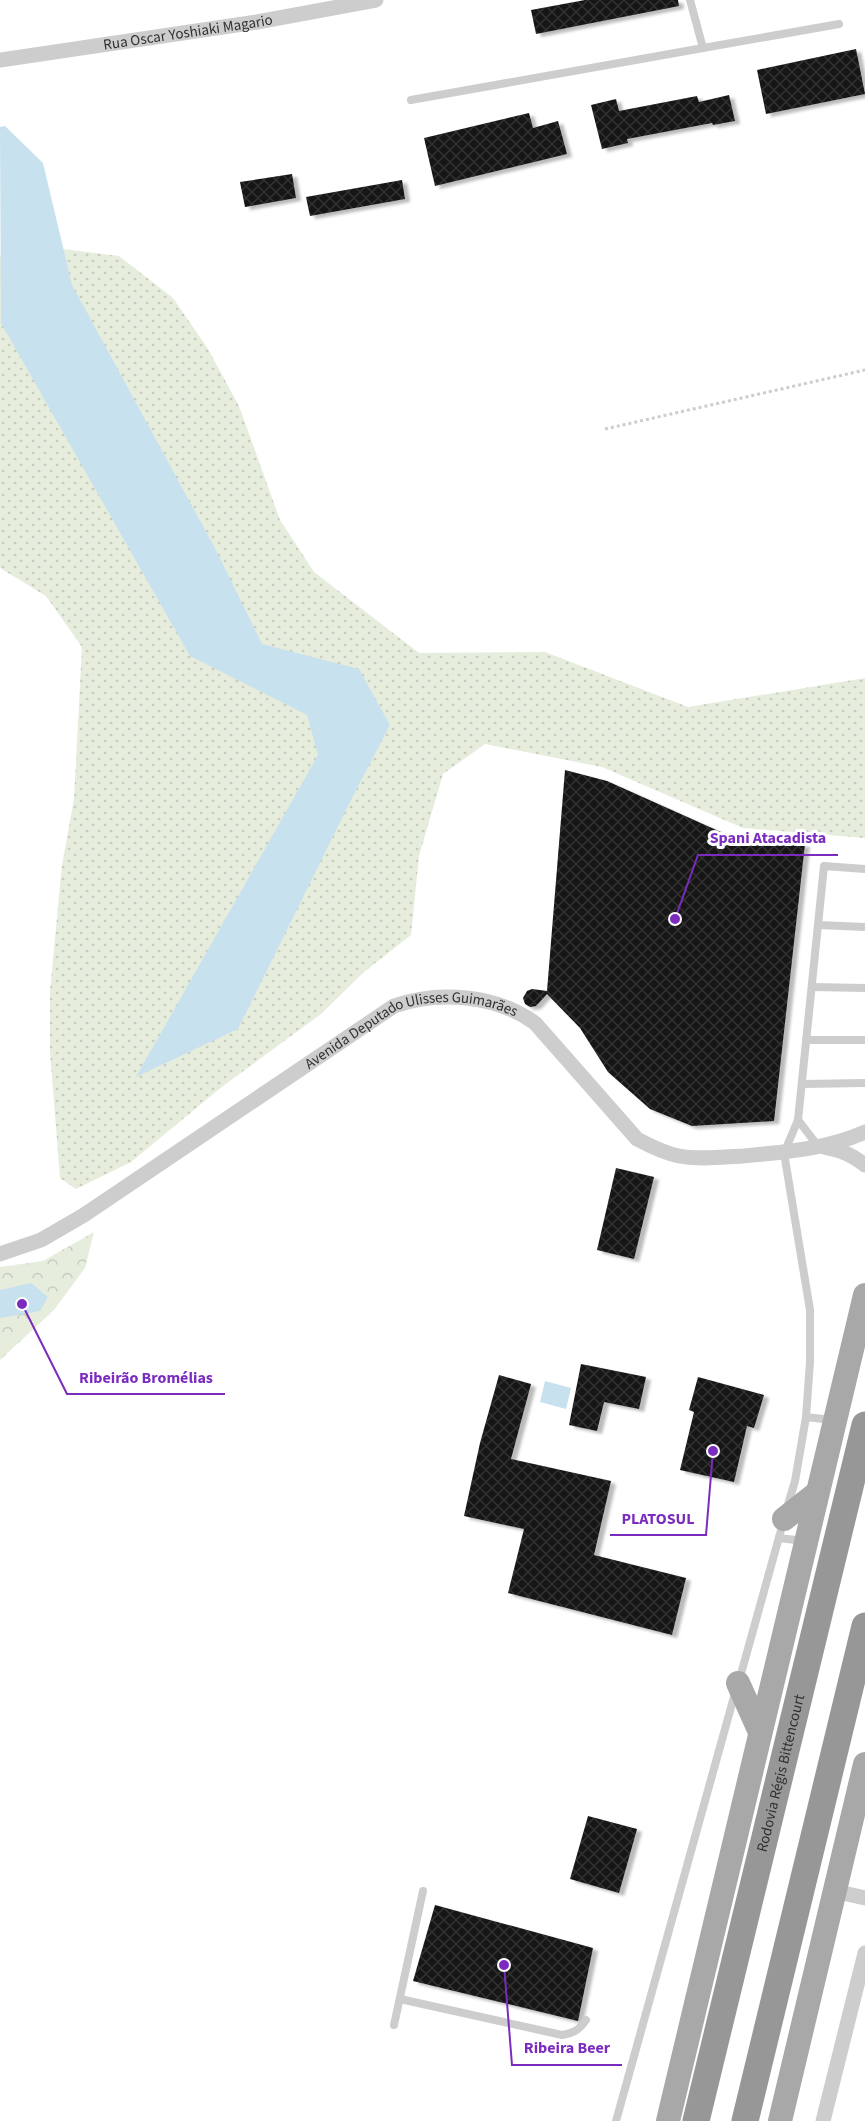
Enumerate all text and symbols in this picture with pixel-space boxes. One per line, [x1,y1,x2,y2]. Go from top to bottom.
street label: Rua Oscar Yoshiaki Magario [102,9,274,56]
callout: Spani Atacadista [698,821,838,855]
text: Spani Atacadista [710,827,826,849]
street label: Avenida Deputado Ulisses Guimarães [301,987,521,1074]
callout: Ribeirão Bromélias [67,1360,225,1394]
text: Ribeirão Bromélias [79,1367,213,1389]
callout: PLATOSUL [610,1501,706,1535]
text: PLATOSUL [622,1508,694,1530]
street label: Rodovia Régis Bittencourt [752,1692,810,1854]
callout: Ribeira Beer [512,2031,622,2065]
text: Ribeira Beer [524,2037,611,2059]

